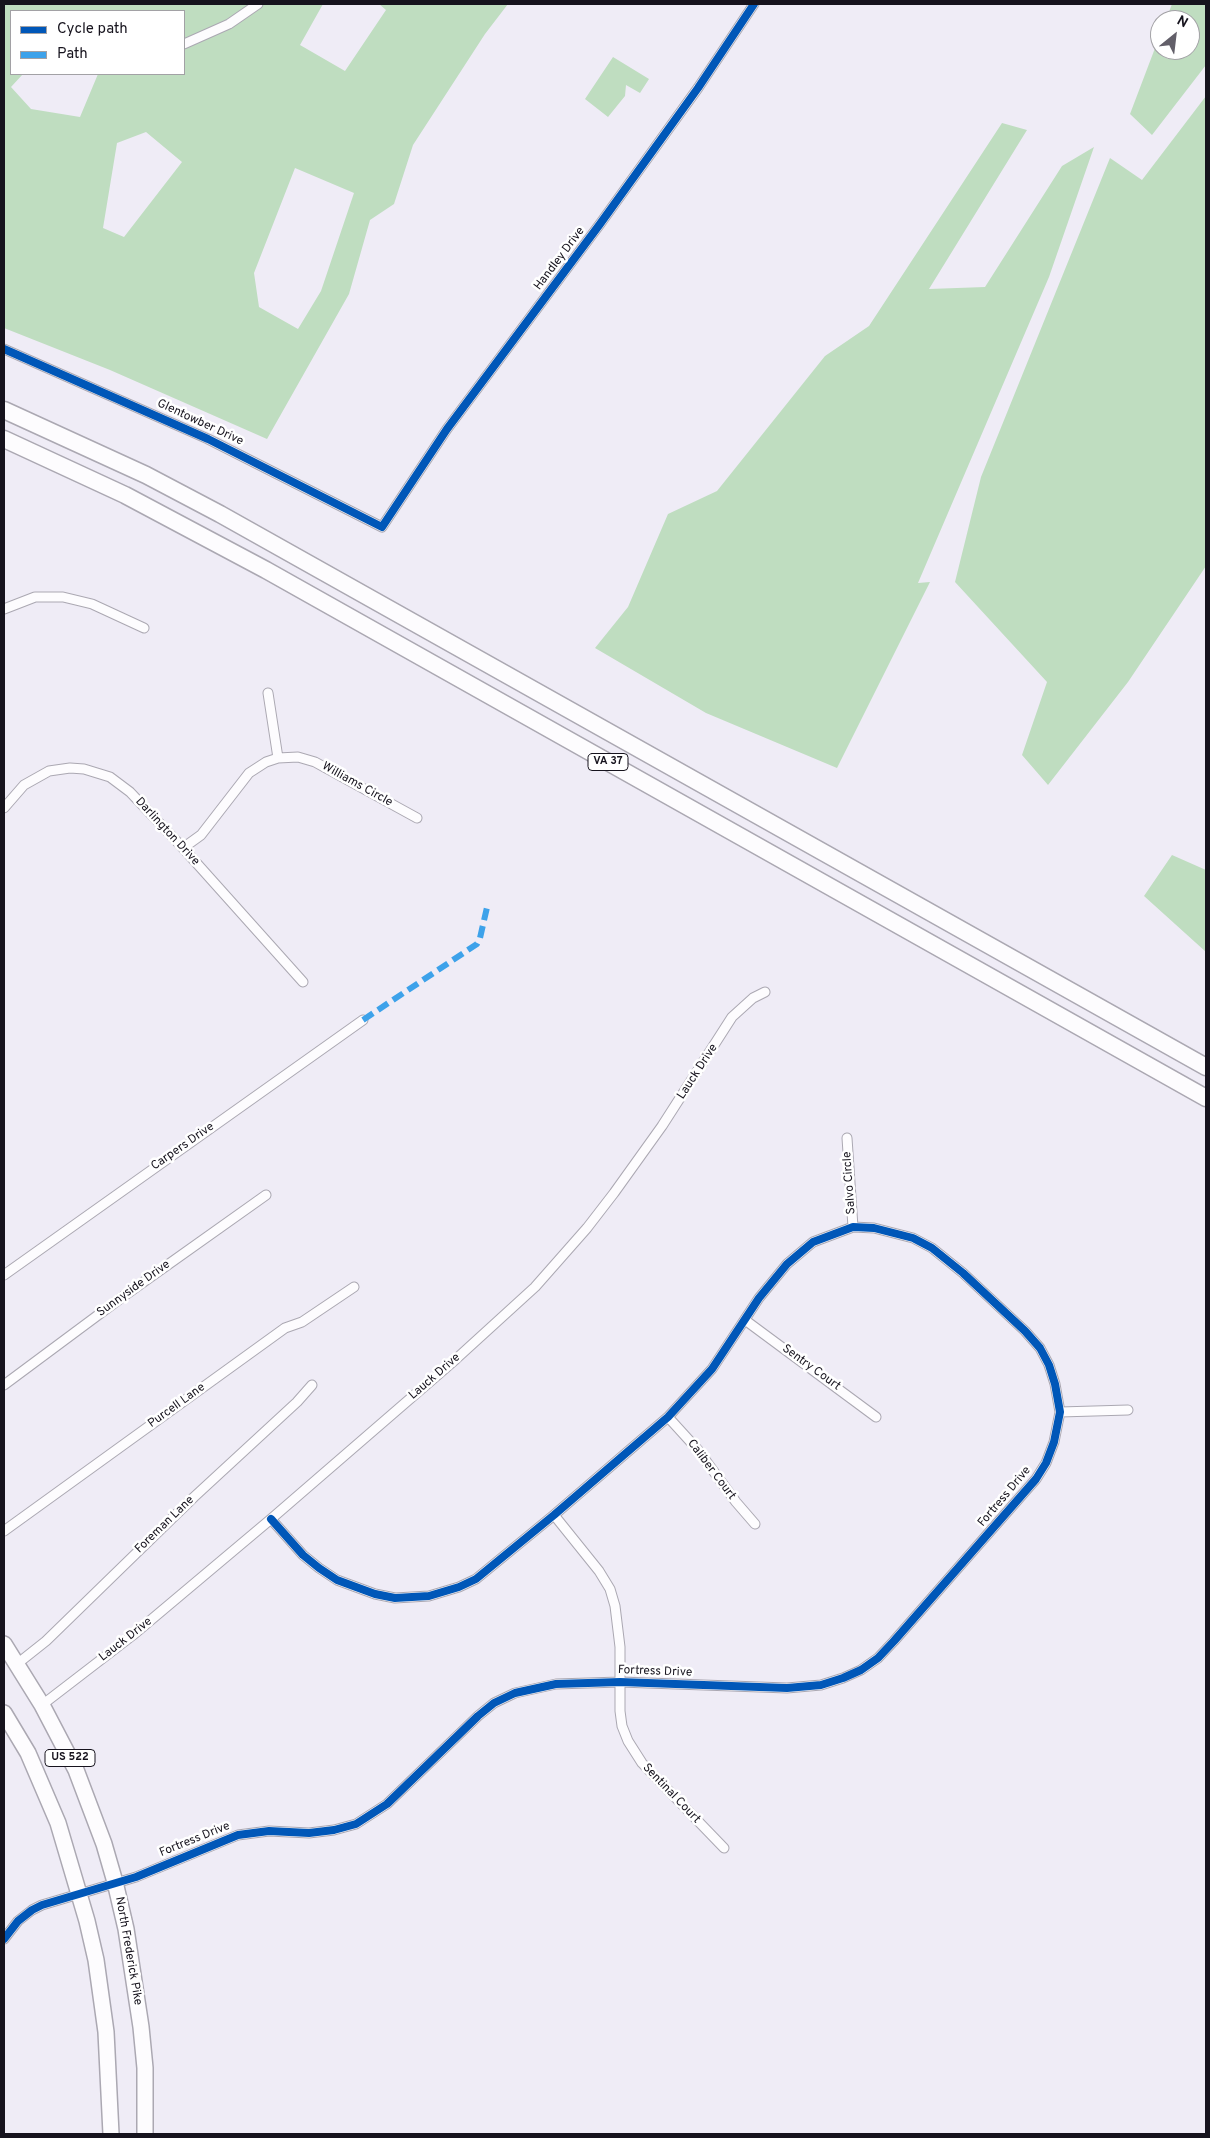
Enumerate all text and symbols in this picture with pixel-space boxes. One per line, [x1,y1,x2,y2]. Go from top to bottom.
legend [10,10,185,75]
north arrow [1150,10,1200,60]
text: N [1174,12,1191,32]
text: Cycle path [57,20,128,39]
text: Path [57,45,88,64]
street label: Handley Drive [532,225,588,293]
street label: Glentowber Drive [155,397,245,449]
road number: VA 37 [588,754,628,770]
street label: Williams Circle [319,760,395,810]
street label: Darlington Drive [132,795,202,869]
street label: Lauck Drive [675,1042,721,1102]
street label: Carpers Drive [149,1120,217,1174]
street label: Salvo Circle [841,1151,859,1215]
street label: Sunnyside Drive [95,1258,173,1320]
street label: Sentry Court [779,1342,843,1394]
street label: Lauck Drive [406,1351,464,1403]
street label: Purcell Lane [146,1381,208,1431]
street label: Caliber Court [684,1437,738,1503]
street label: Fortress Drive [976,1464,1034,1530]
street label: Foreman Lane [133,1493,197,1557]
street label: Lauck Drive [97,1615,155,1665]
street label: Fortress Drive [618,1664,692,1680]
road number: US 522 [45,1750,95,1766]
street label: Sentinal Court [639,1761,703,1827]
street label: Fortress Drive [158,1819,232,1861]
street label: North Frederick Pike [111,1896,145,2006]

